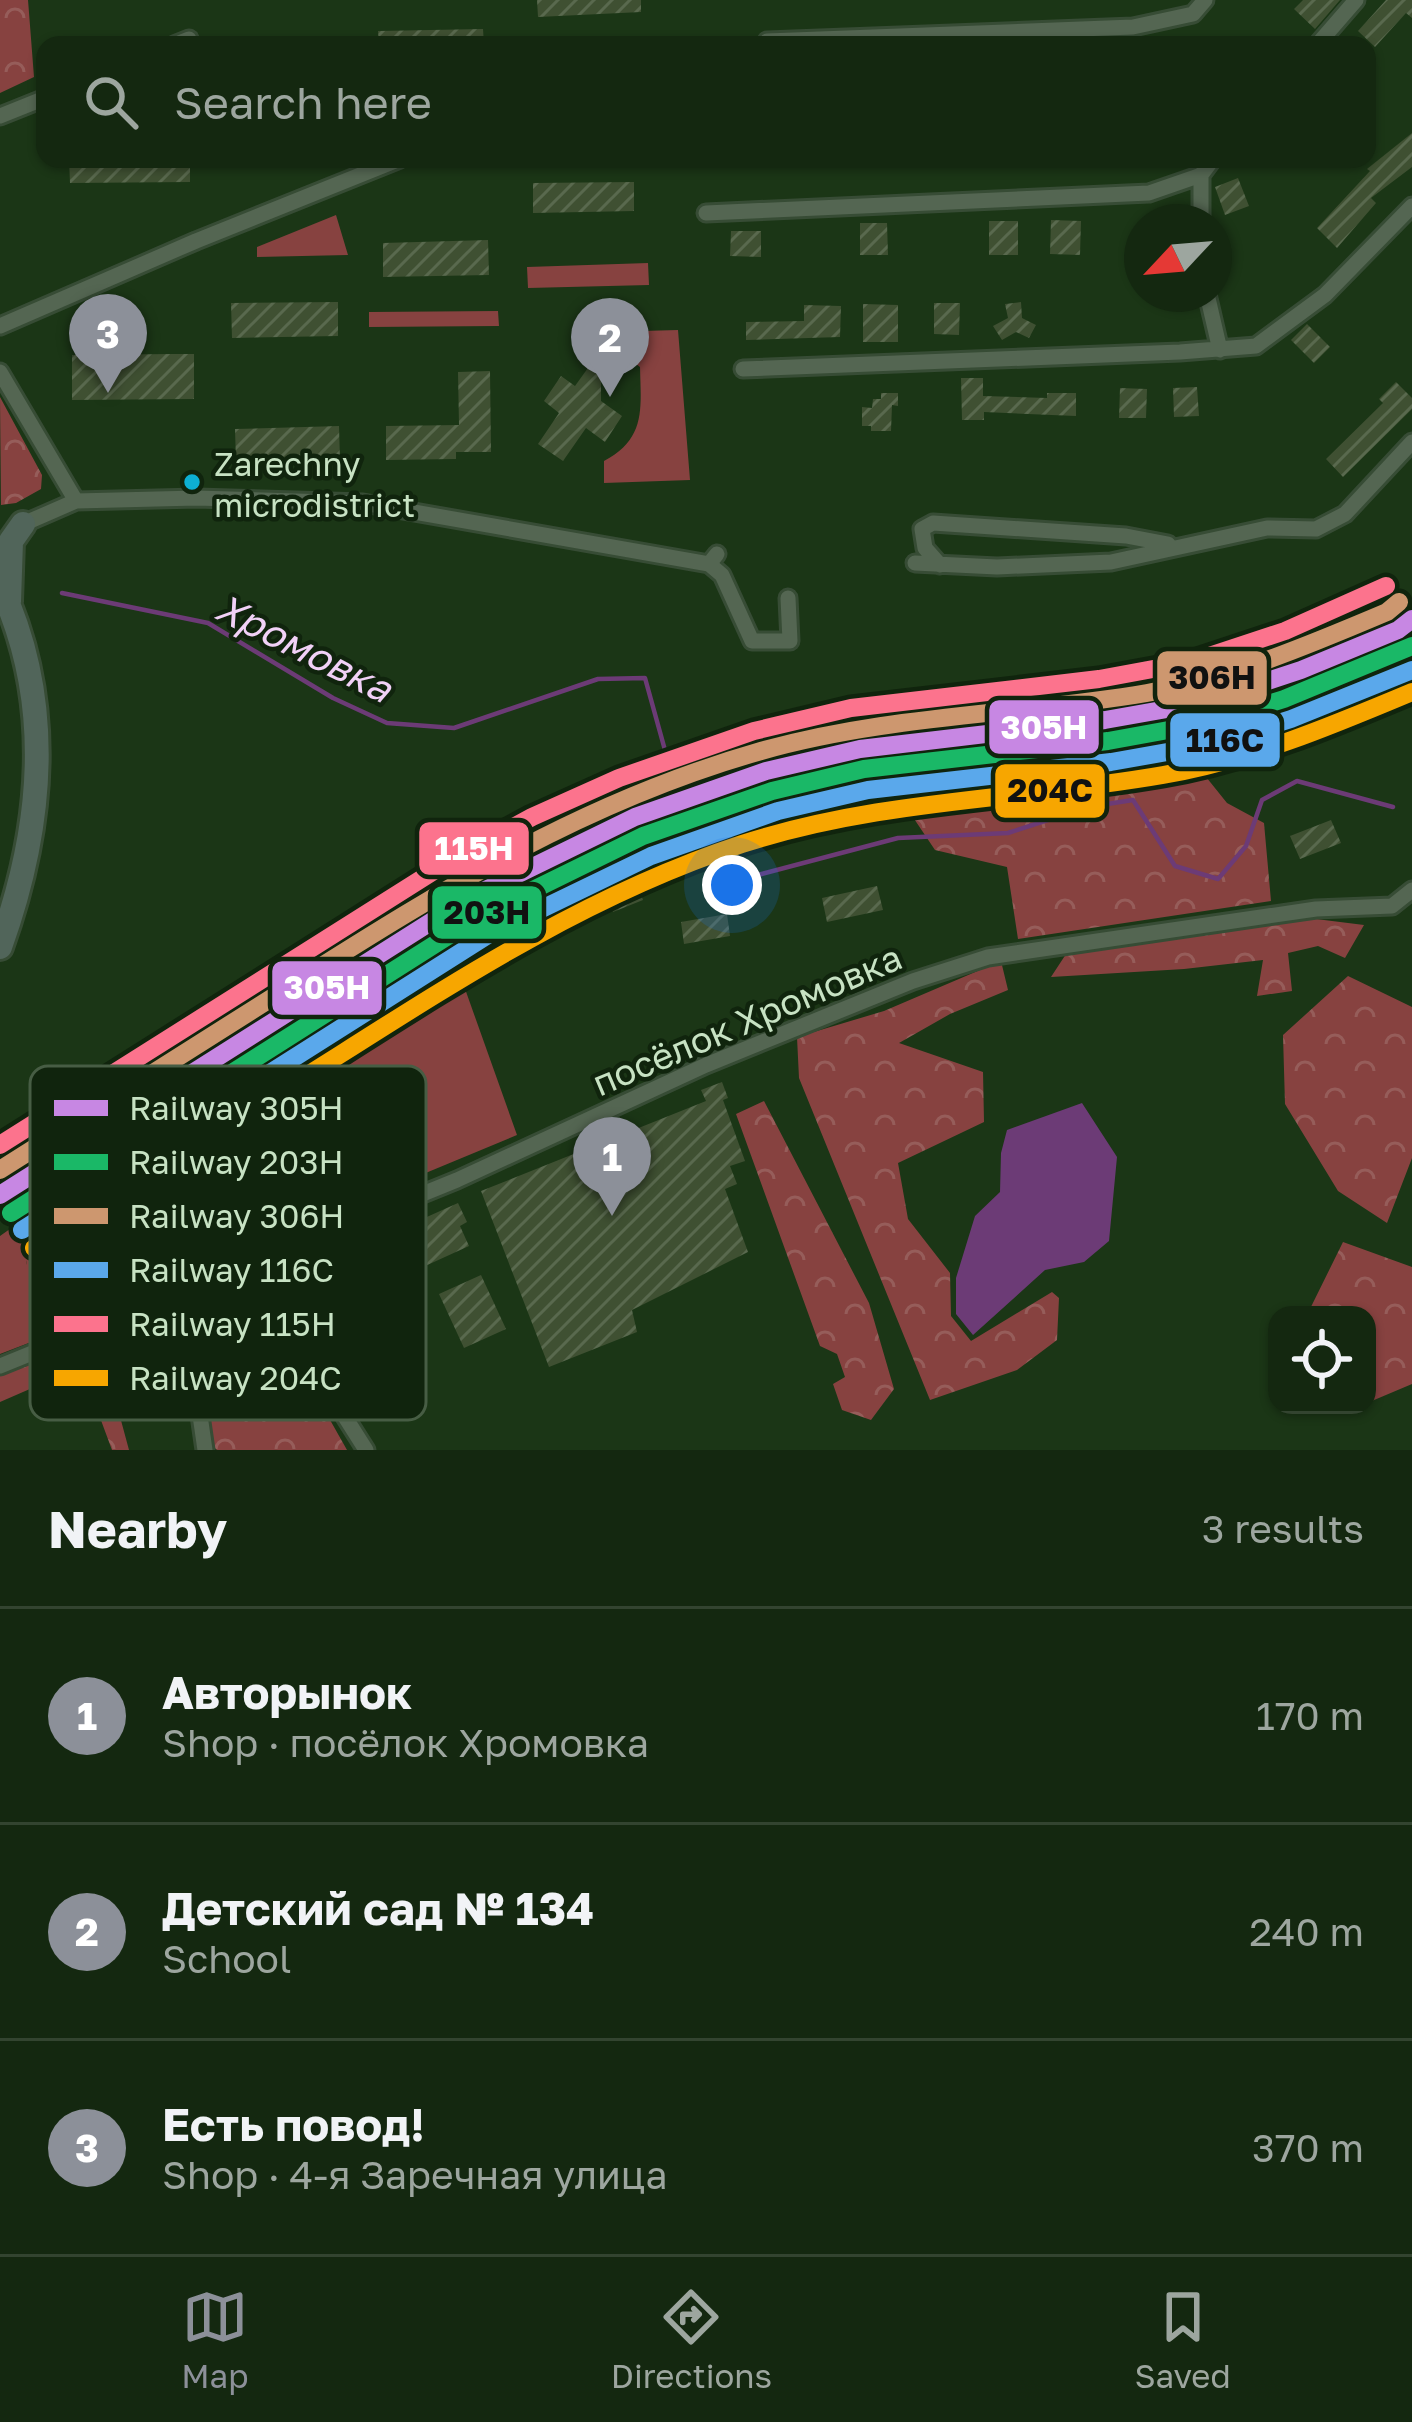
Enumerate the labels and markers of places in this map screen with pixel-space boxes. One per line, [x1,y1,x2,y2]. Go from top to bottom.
pin: 3 [69,294,147,393]
pin: 2 [571,298,649,397]
place label: Zarechny microdistrict [214,444,415,524]
marker: Zarechny microdistrict [181,471,203,493]
pin: 1 [573,1117,651,1216]

